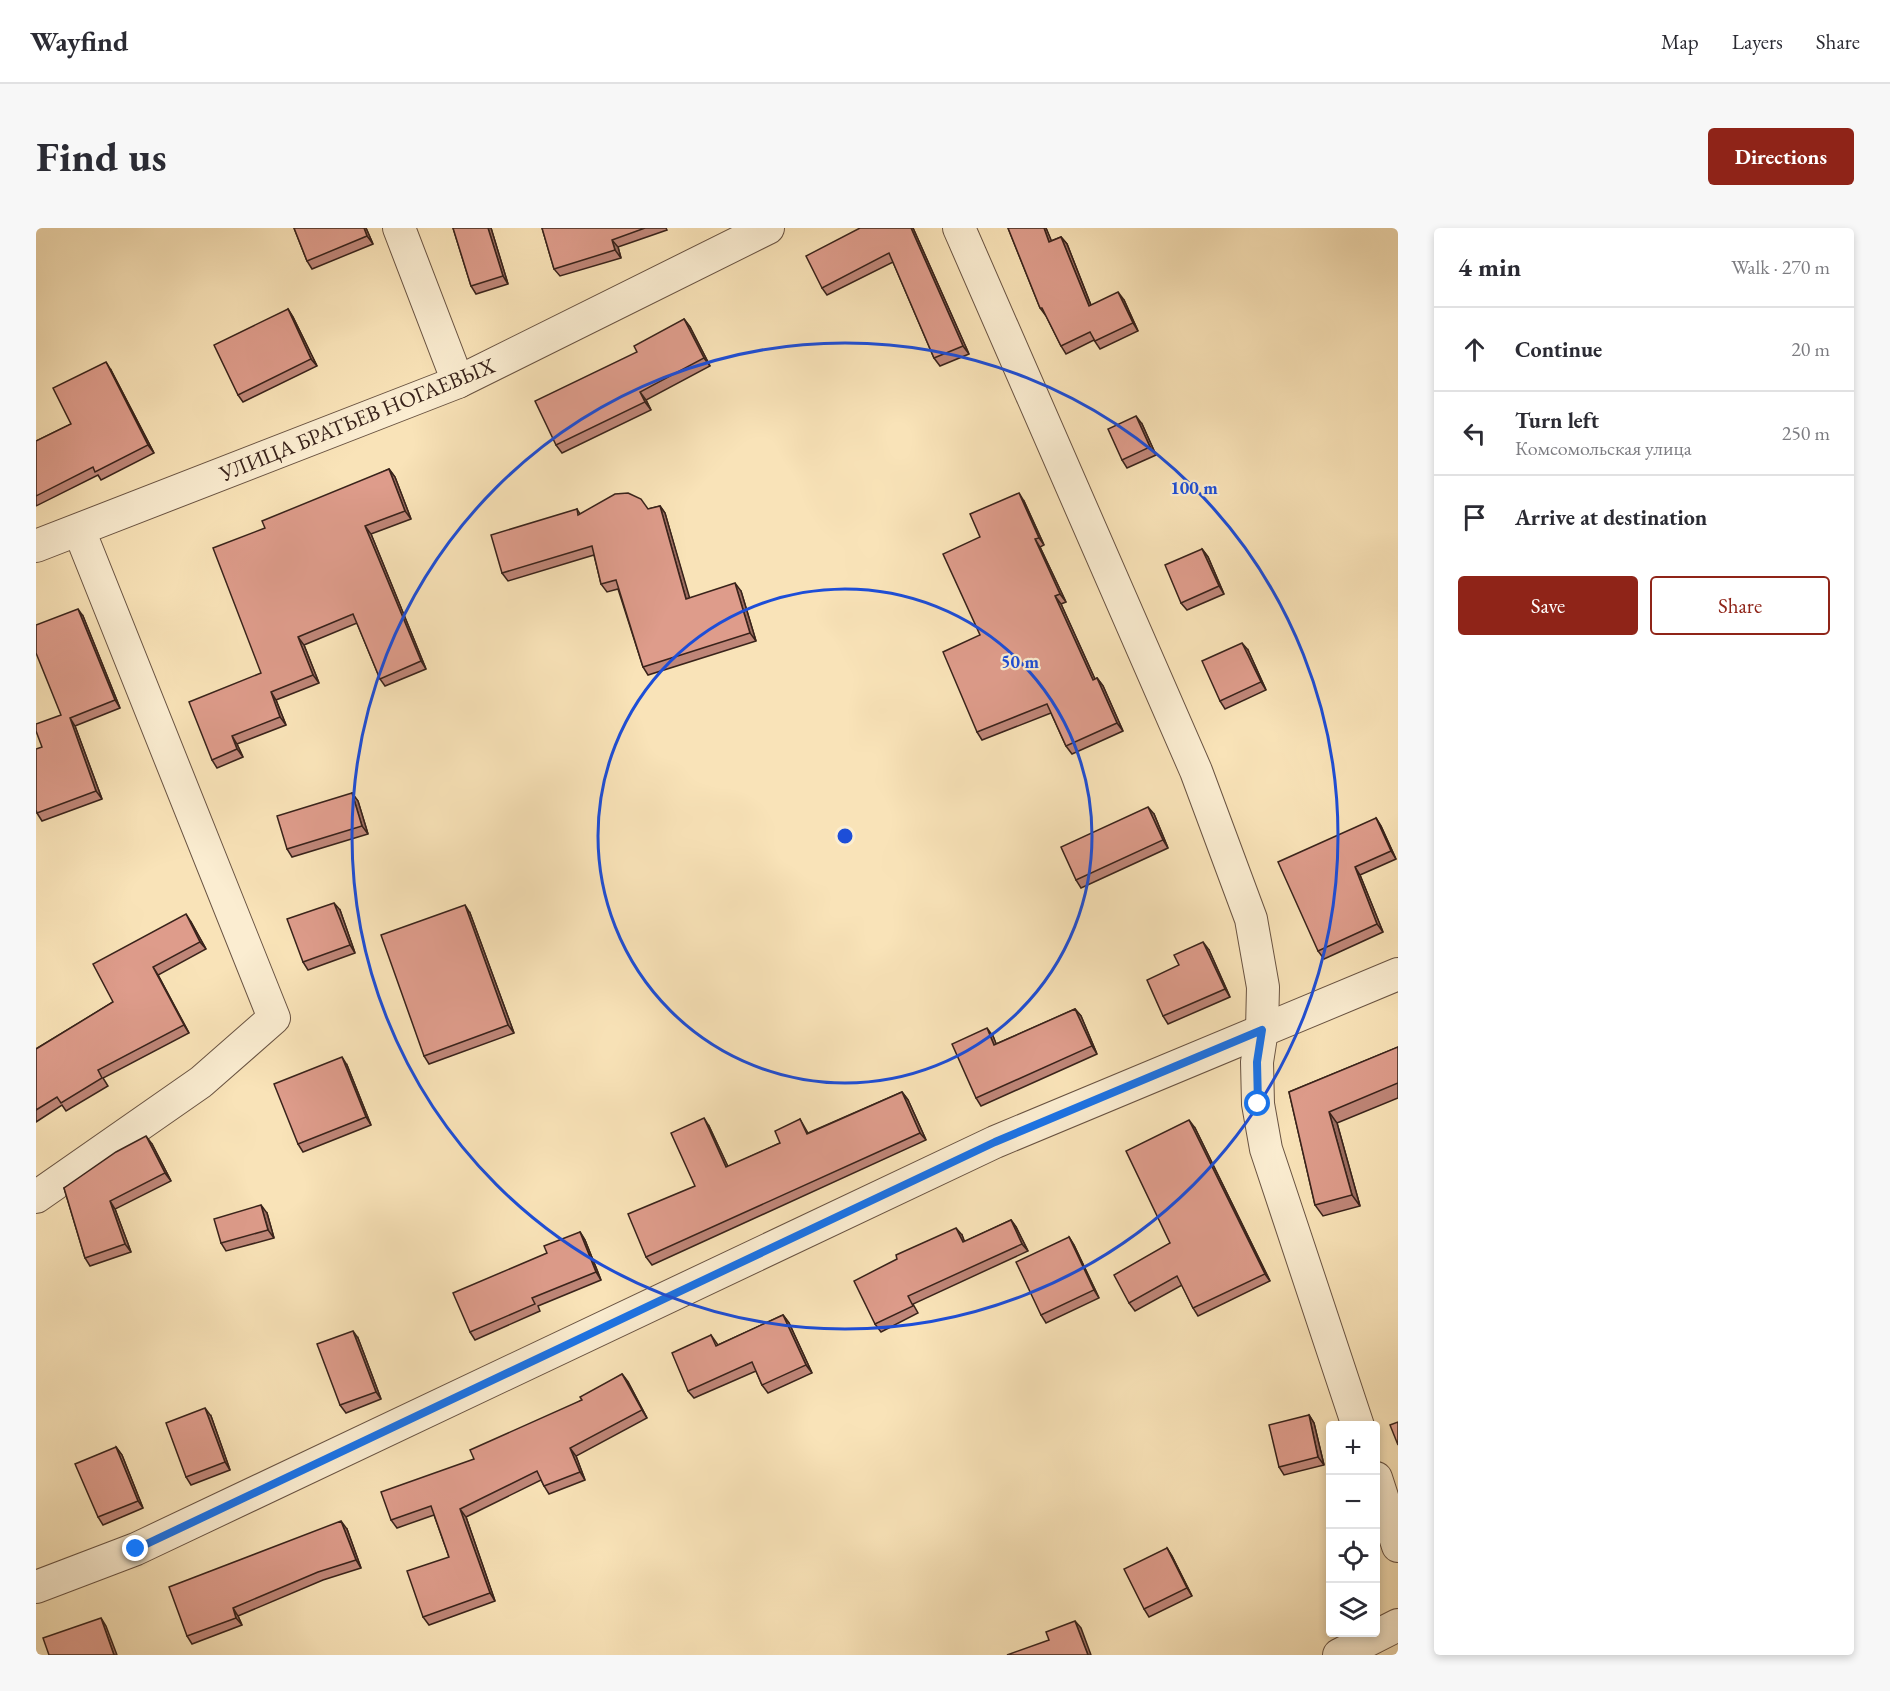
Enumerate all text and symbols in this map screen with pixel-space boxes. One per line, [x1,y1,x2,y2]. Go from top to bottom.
text: Wayfind [30,23,128,59]
text: Map [1661,28,1699,55]
text: Layers [1732,28,1783,55]
text: Share [1816,28,1860,55]
button: Directions [1708,128,1854,185]
text: Find us [36,129,167,184]
text: 4 min [1458,250,1521,284]
text: Walk · 270 m [1731,254,1830,280]
icon: ahead [1458,333,1491,366]
text: Continue [1515,335,1602,364]
text: 20 m [1791,336,1830,362]
street label: УЛИЦА БРАТЬЕВ НОГАЕВЫХ [214,351,500,488]
text: Turn left [1515,406,1599,435]
icon: left [1458,417,1491,450]
text: 250 m [1782,420,1830,446]
text: Комсомольская улица [1515,435,1692,461]
text: 100 m [1170,476,1218,499]
icon: arrive [1458,501,1491,534]
text: Arrive at destination [1515,503,1707,532]
button: Save [1458,576,1638,635]
button: Share [1650,576,1830,635]
text: 50 m [1001,650,1039,673]
centre of rings [835,826,855,846]
route start [1244,1090,1270,1116]
map controls [1326,1421,1380,1637]
button: + [1326,1421,1380,1475]
button: − [1326,1475,1380,1529]
button: locate [1326,1529,1380,1583]
route end [122,1535,148,1561]
button: layers [1326,1583,1380,1637]

